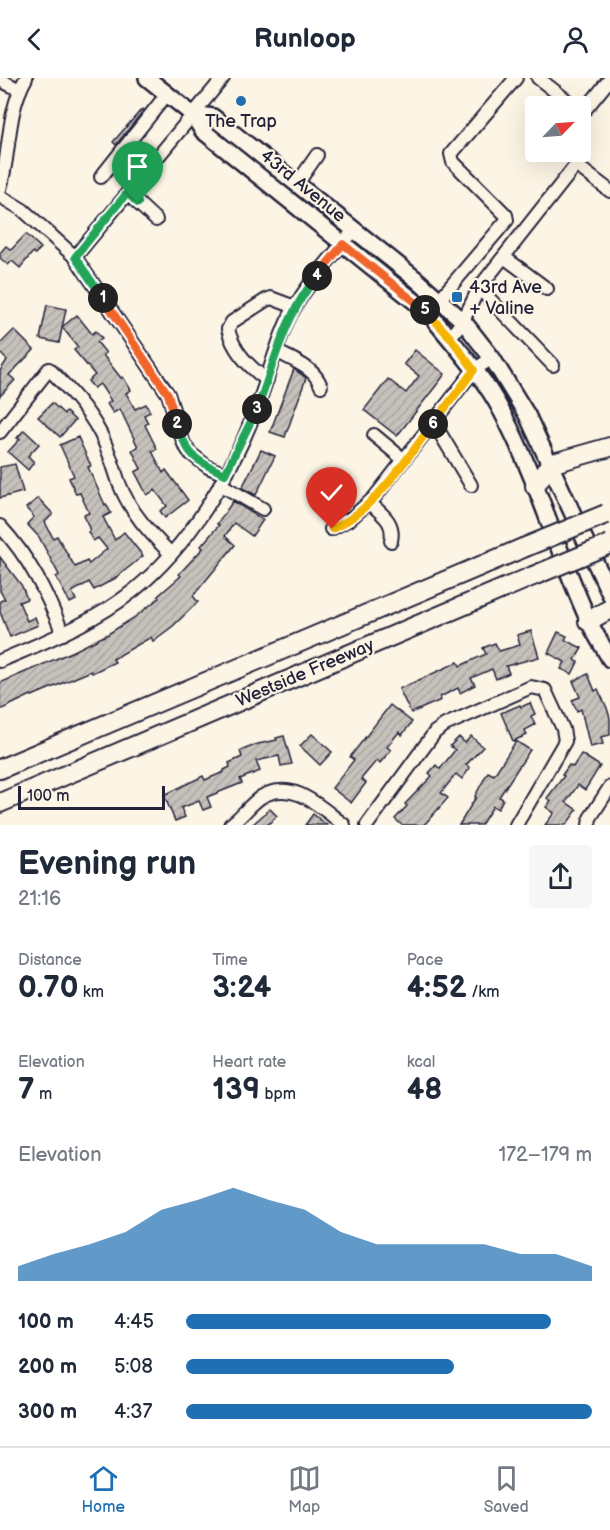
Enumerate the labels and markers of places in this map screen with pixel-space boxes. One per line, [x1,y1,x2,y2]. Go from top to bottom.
marker: The Trap [234,94,248,108]
place label: The Trap [205,111,277,132]
pin [112,141,163,203]
pin: 4 [302,261,332,291]
place label: 43rd Ave + Valine [469,277,542,319]
pin: 1 [88,283,118,313]
marker: 43rd Ave + Valine [450,290,464,304]
pin: 5 [410,295,440,325]
pin: 3 [242,394,272,424]
pin: 2 [162,409,192,439]
pin: 6 [418,409,448,439]
pin [306,467,357,529]

